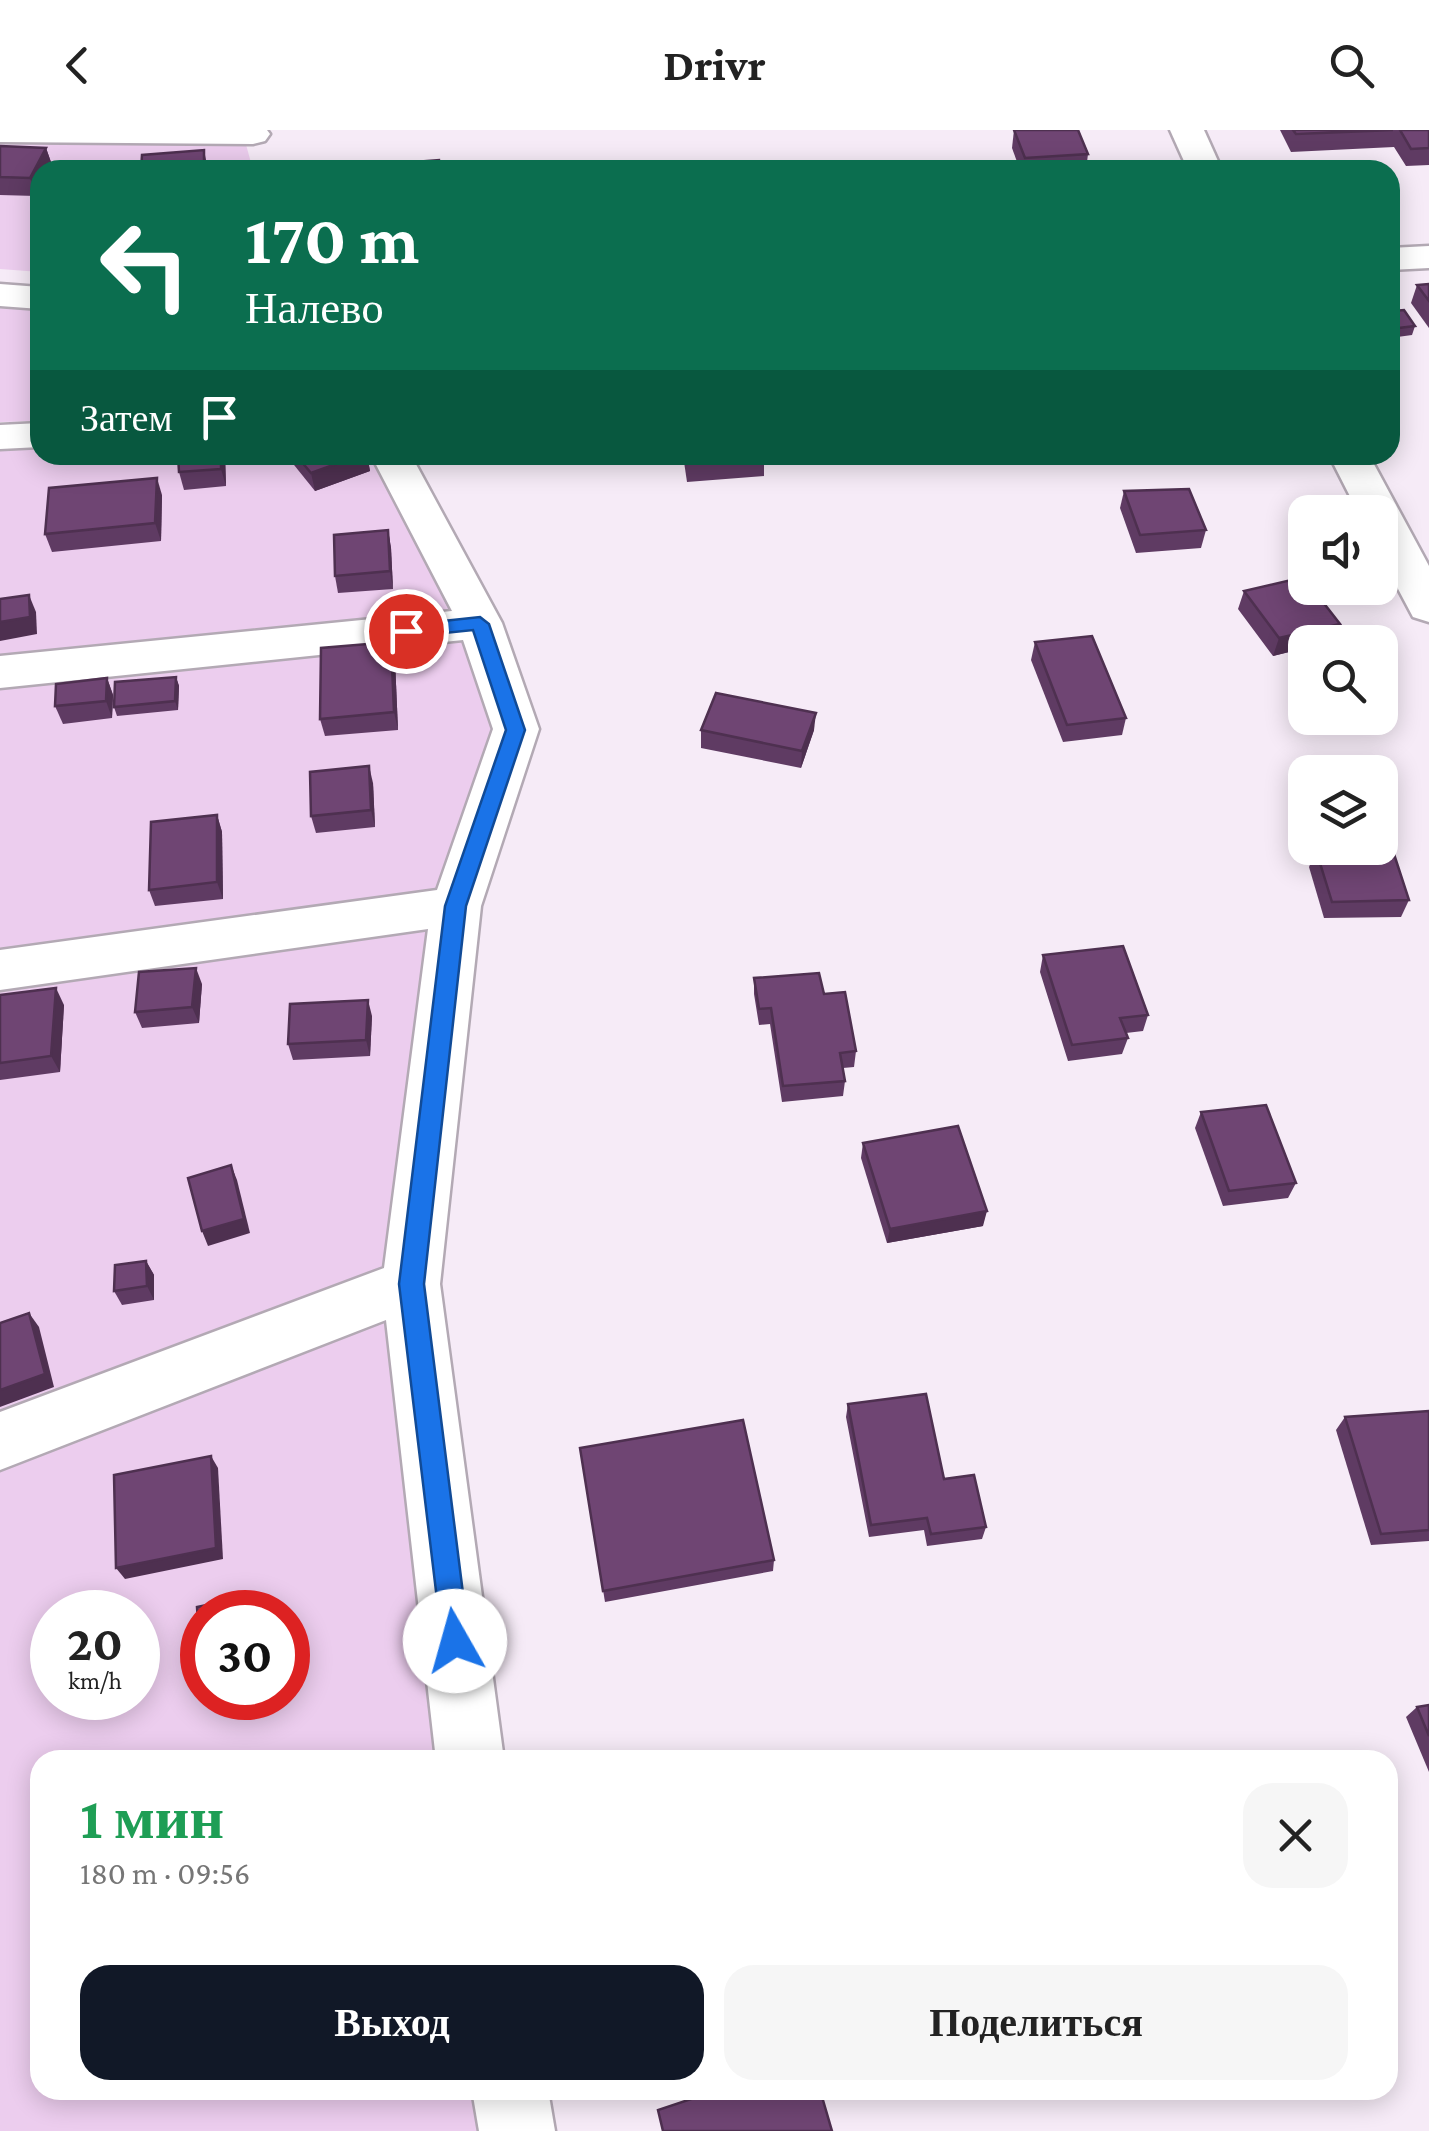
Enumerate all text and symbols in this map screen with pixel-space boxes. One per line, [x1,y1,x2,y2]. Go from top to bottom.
icon: back [50,38,105,93]
icon: search [1324,38,1379,93]
text: Drivr [663,40,766,90]
icon: left [80,200,210,330]
text: 170 m [245,200,419,278]
text: Налево [245,283,384,333]
icon: arrive [192,390,247,445]
text: Затем [80,397,172,439]
map controls [1288,495,1398,865]
button: sound [1288,495,1398,605]
pin [364,589,449,674]
icon: arrive [379,604,434,659]
button: search [1288,625,1398,735]
button: layers [1288,755,1398,865]
position arrow [403,1589,507,1693]
speed limit sign: 30 [180,1590,310,1720]
text: 20 [67,1615,123,1671]
text: km/h [68,1667,122,1694]
button: close [1243,1783,1348,1888]
text: 1 мин [80,1784,224,1851]
text: 180 m · 09:56 [80,1855,250,1891]
button: Выход [80,1965,704,2080]
button: Поделиться [724,1965,1348,2080]

